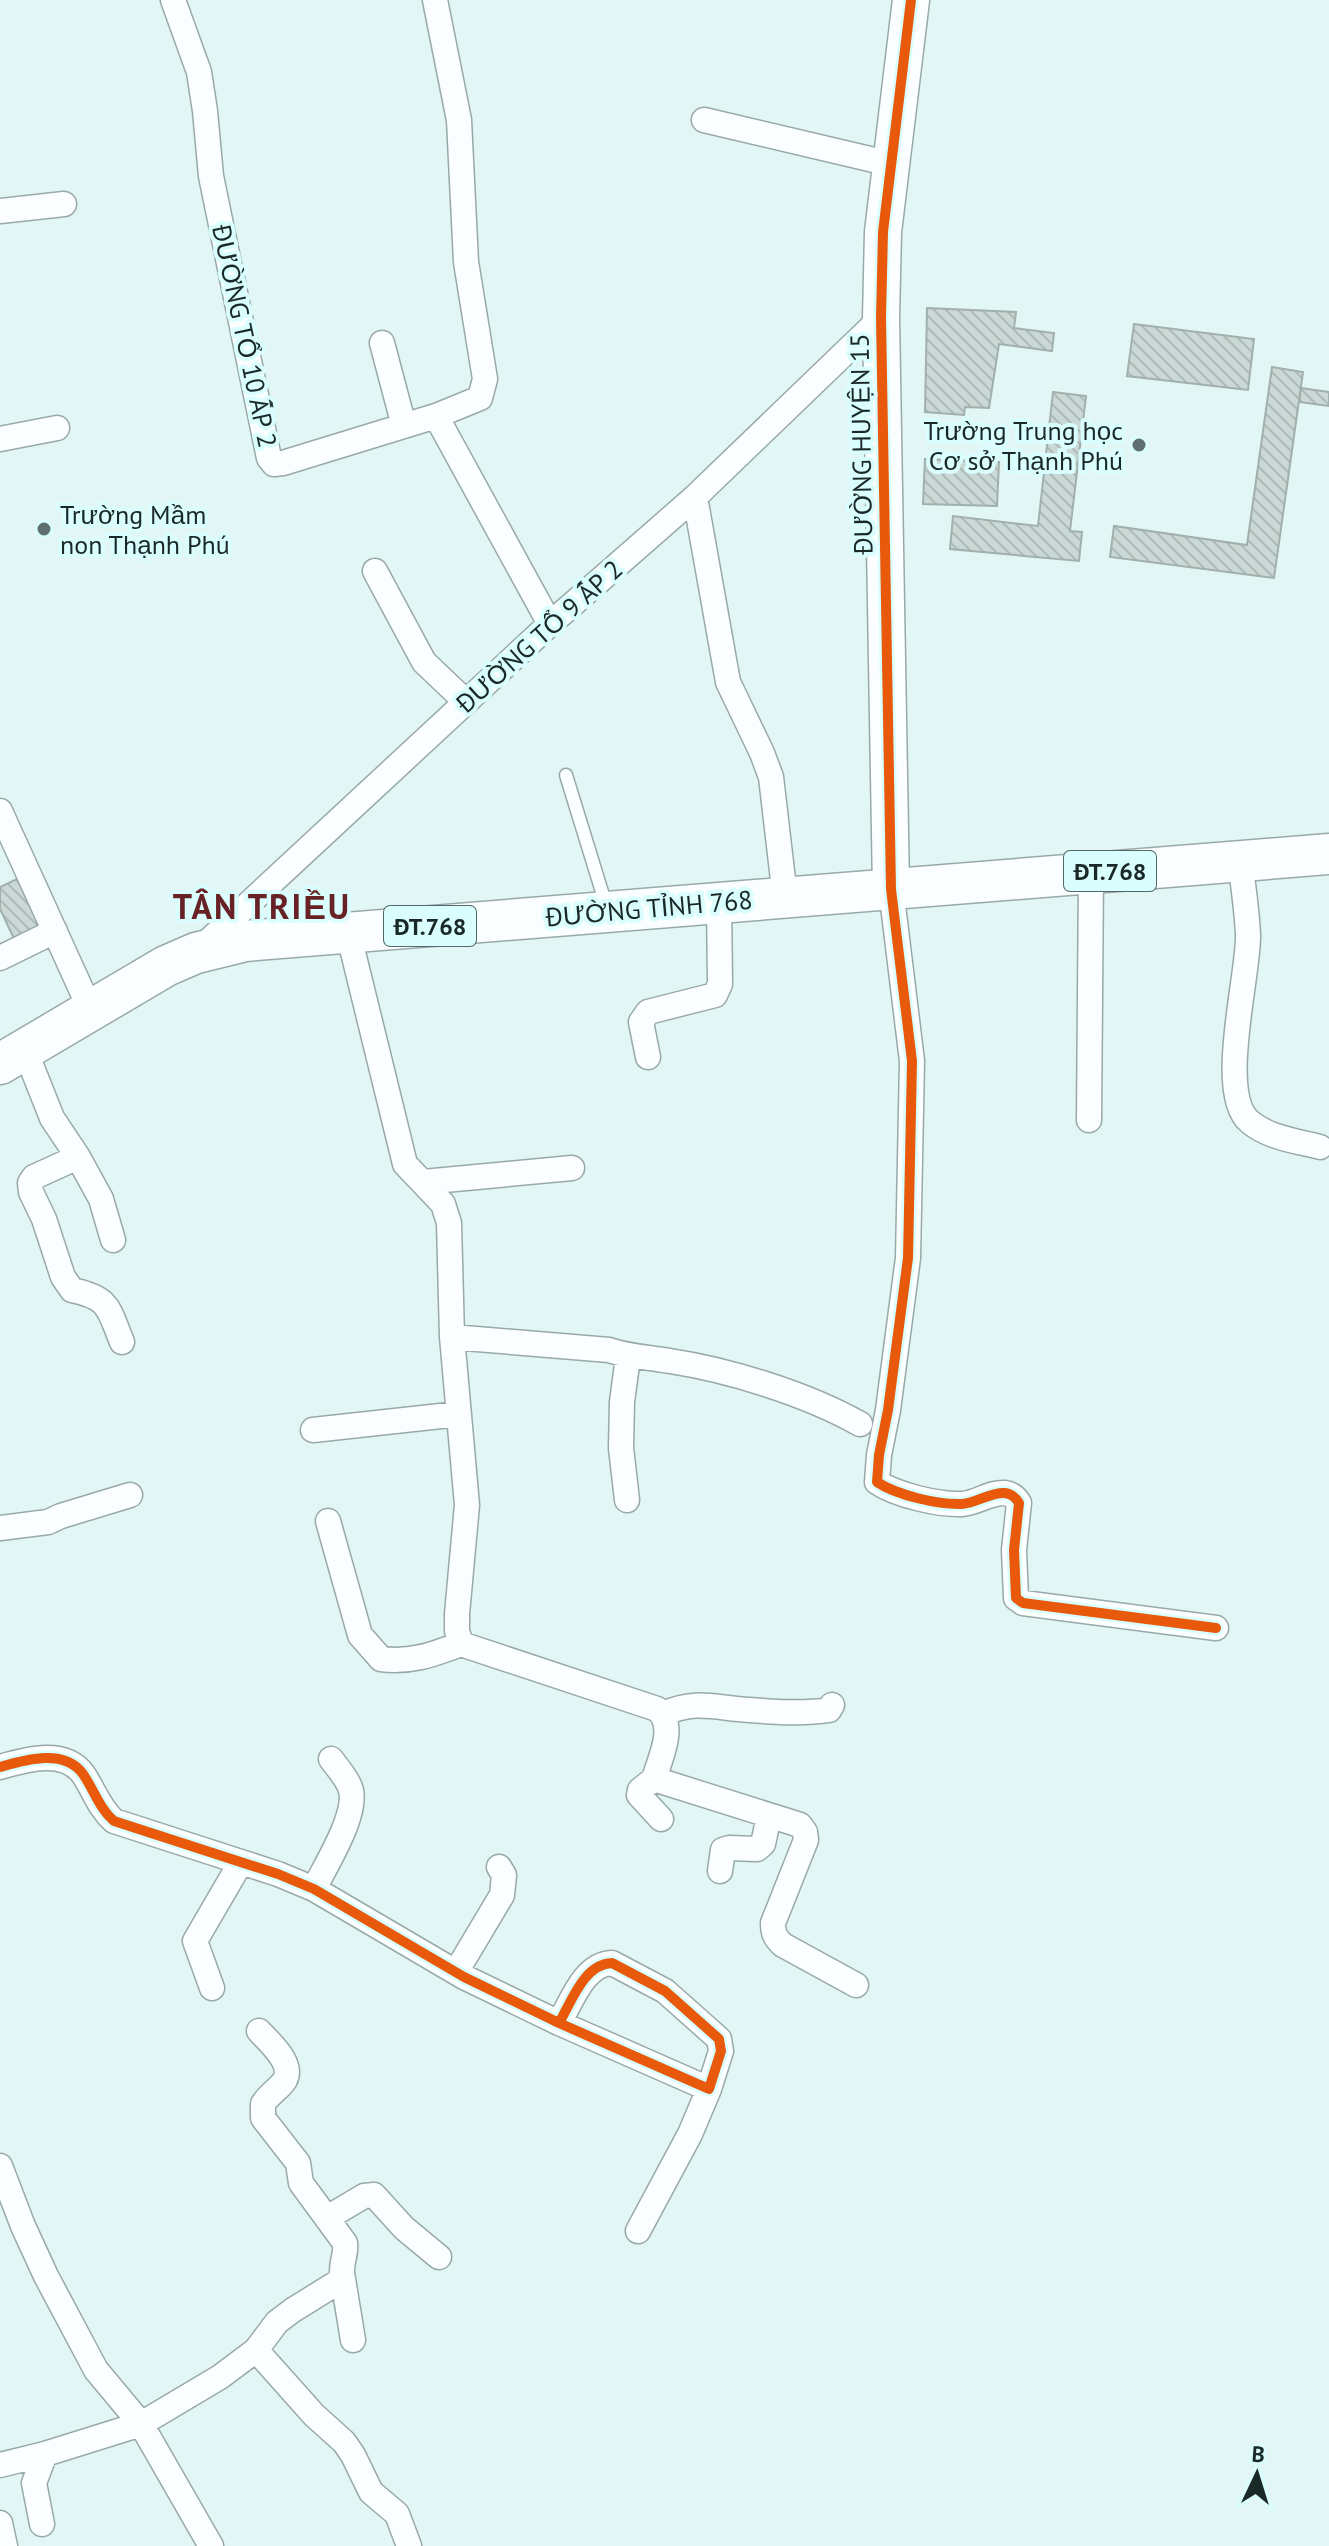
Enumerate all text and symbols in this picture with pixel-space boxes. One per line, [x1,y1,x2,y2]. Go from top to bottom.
street label: ĐƯỜNG TỔ 10 ẤP 2 [205,221,285,450]
street label: ĐƯỜNG HUYỆN 15 [843,333,879,556]
place label: Trường Trung học Cơ sở Thạnh Phú [924,414,1123,477]
marker: Trường Trung học Cơ sở Thạnh Phú [1130,436,1148,454]
place label: Trường Mầm non Thạnh Phú [60,498,230,561]
marker: Trường Mầm non Thạnh Phú [35,520,53,538]
street label: ĐƯỜNG TỔ 9 ẤP 2 [448,553,629,720]
road number: ĐT.768 [1064,851,1156,891]
street label: ĐƯỜNG TỈNH 768 [543,883,754,934]
district label: TÂN TRIỀU [173,884,351,928]
road number: ĐT.768 [384,906,476,946]
north arrow [1217,2434,1297,2514]
text: B [1251,2440,1266,2468]

